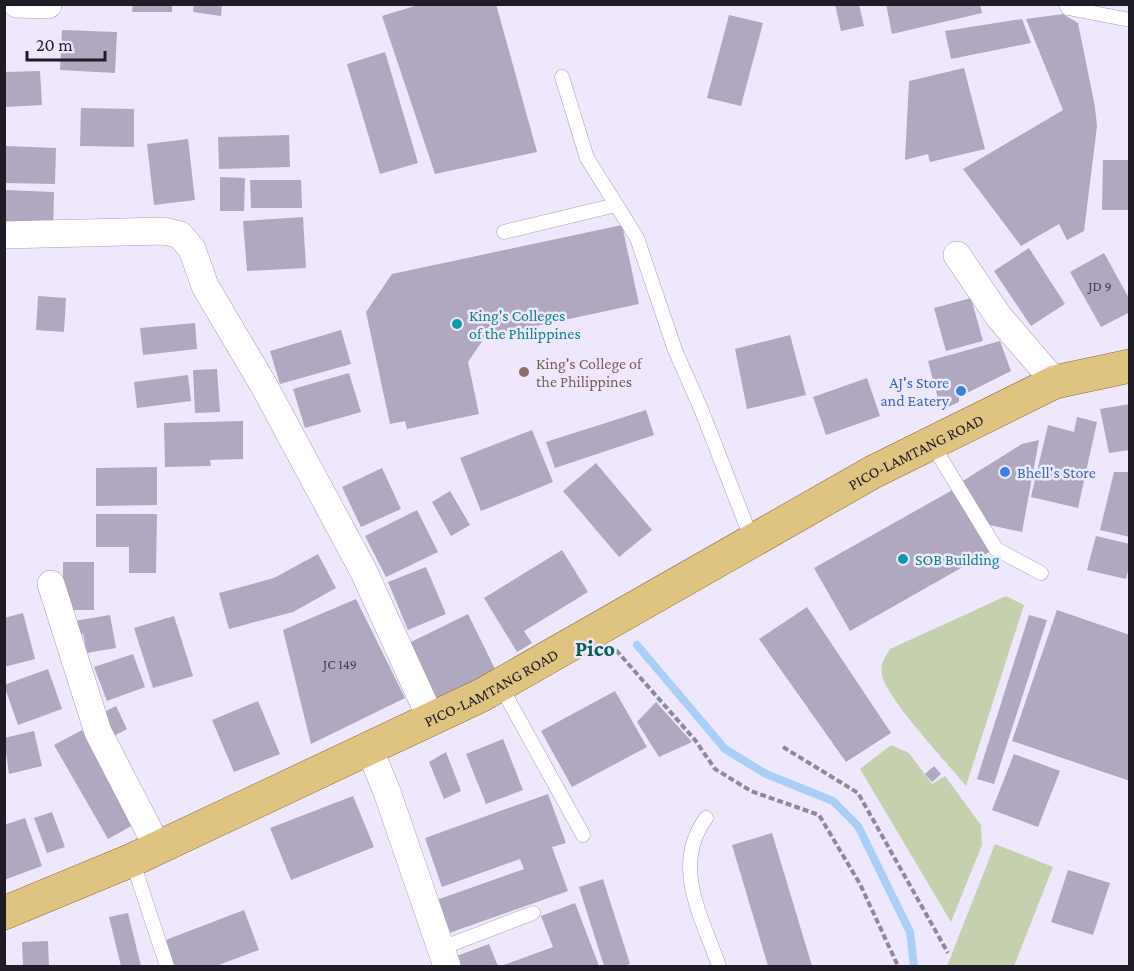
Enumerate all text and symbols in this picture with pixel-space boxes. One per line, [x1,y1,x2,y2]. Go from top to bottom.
scale bar [27,24,105,62]
text: 20 m [36,35,73,55]
house number: JD 9 [1086,278,1112,294]
place label: King's Colleges of the Philippines [469,307,581,343]
marker: King's Colleges of the Philippines [450,317,464,331]
place label: King's College of the Philippines [536,355,643,391]
marker: King's College of the Philippines [517,365,531,379]
place label: AJ's Store and Eatery [880,374,950,410]
marker: AJ's Store and Eatery [954,384,968,398]
street label: PICO-LAMTANG ROAD [845,411,986,493]
place label: Bhell's Store [1017,464,1096,481]
marker: Bhell's Store [998,465,1012,479]
place label: SOB Building [915,551,1000,569]
marker: SOB Building [896,552,910,566]
district label: Pico [575,636,615,661]
street label: PICO-LAMTANG ROAD [422,645,561,730]
house number: JC 149 [321,656,357,672]

